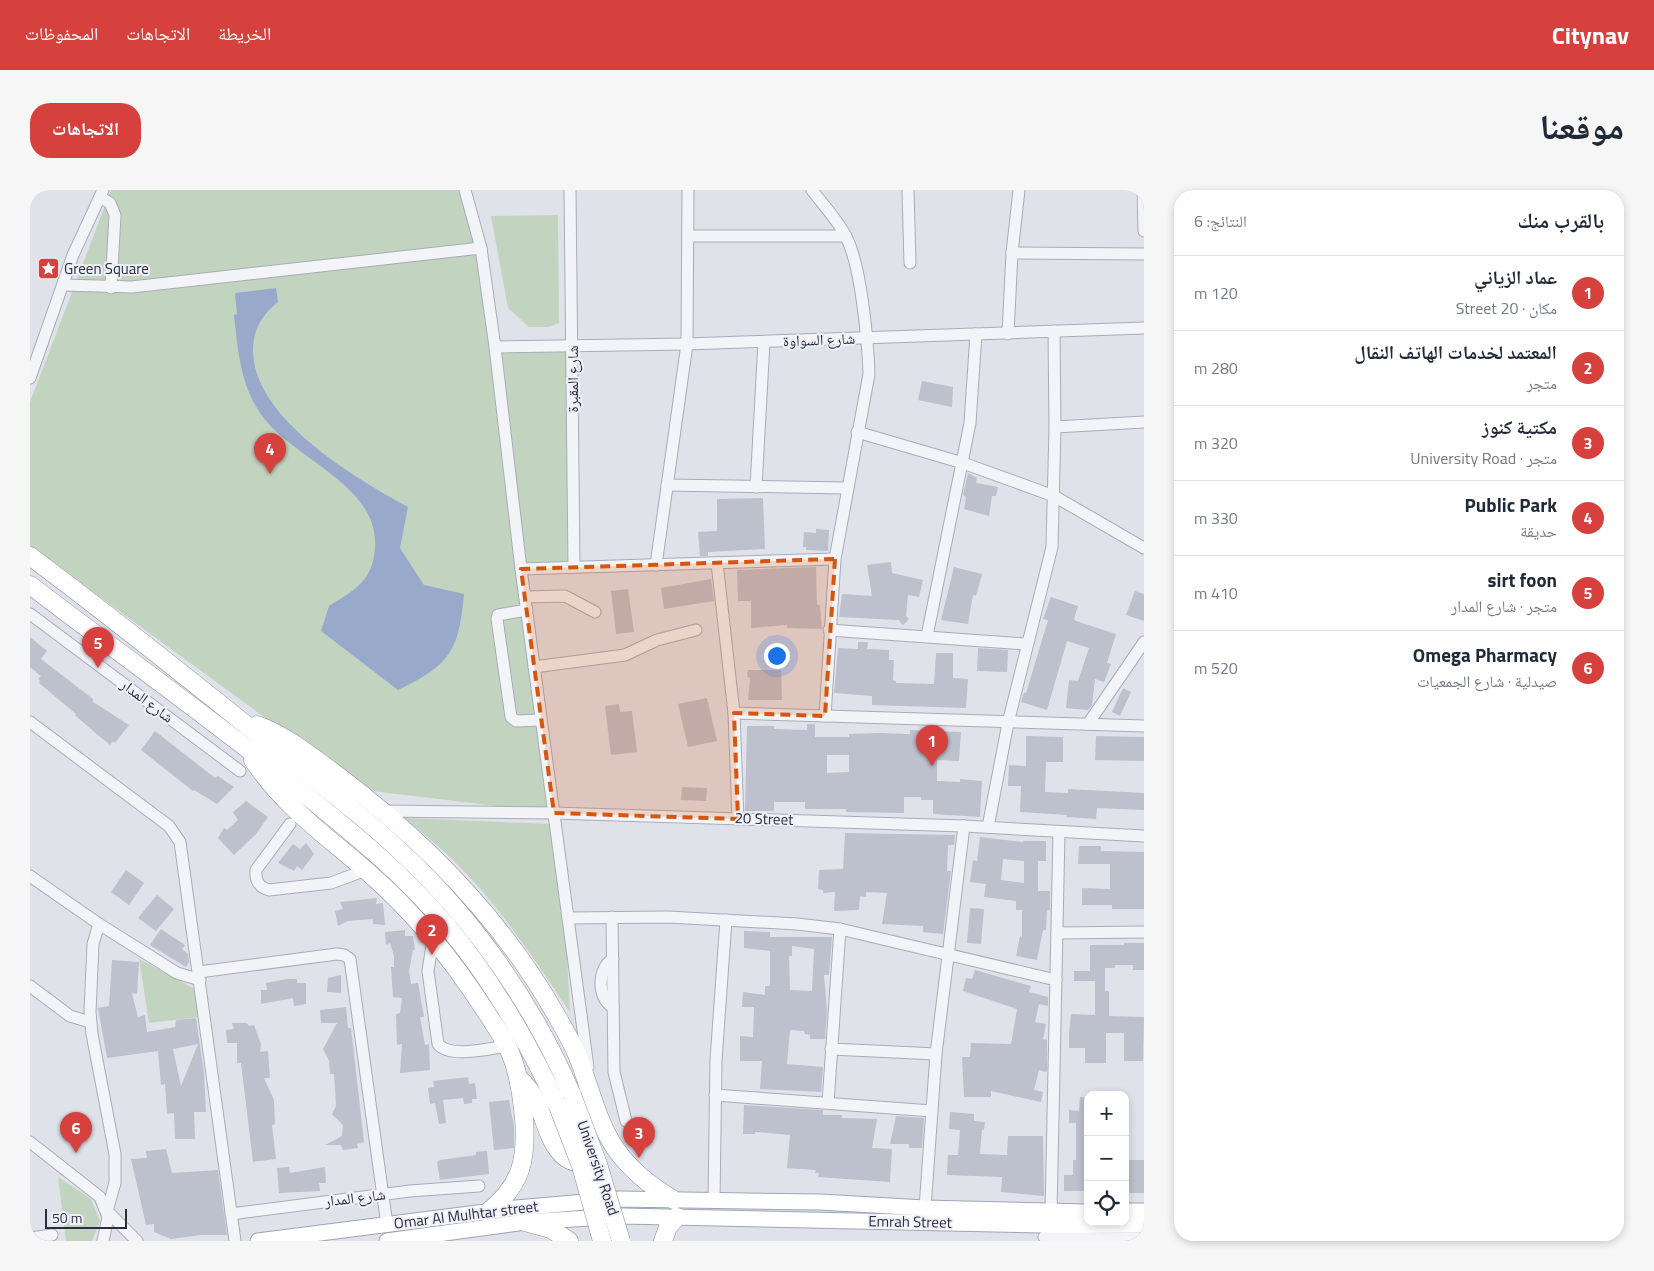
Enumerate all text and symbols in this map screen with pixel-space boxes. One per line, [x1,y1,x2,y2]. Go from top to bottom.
text: Citynav [1552,17,1629,53]
text: المحفوظات [25,20,98,47]
text: الاتجاهات [126,20,190,47]
text: الخريطة [218,20,271,47]
text: موقعنا [1539,99,1624,153]
button: الاتجاهات [30,103,141,158]
text: بالقرب منك [1517,204,1604,236]
text: النتائج: 6 [1194,209,1247,233]
place icon: Green Square [36,257,60,281]
place label: Green Square [64,257,149,280]
text: عماد الزياني [1474,262,1557,291]
text: 120 m [1194,281,1238,305]
text: 1 [1584,281,1592,305]
text: مكان · 20 Street [1456,296,1557,320]
street label: شارع السواوة [782,327,856,352]
text: المعتمد لخدمات الهاتف النقال [1354,337,1557,366]
street label: شارع المقبرة [561,345,584,413]
text: 280 m [1194,356,1238,380]
text: 2 [1584,356,1592,380]
text: متجر [1527,371,1557,395]
text: مكتية كنوز [1482,412,1557,441]
text: 320 m [1194,431,1238,455]
text: 3 [1584,431,1592,455]
pin: 4 [254,433,286,474]
text: متجر · University Road [1410,446,1557,470]
text: Public Park [1465,490,1557,519]
text: 330 m [1194,506,1238,530]
text: 4 [1584,506,1592,530]
text: حديقة [1520,519,1557,543]
text: sirt foon [1488,565,1557,594]
text: 410 m [1194,581,1238,605]
text: 5 [1584,581,1592,605]
text: متجر · شارع المدار [1451,594,1557,618]
pin: 5 [82,627,114,668]
text: Omega Pharmacy [1413,640,1557,669]
your location [764,643,790,669]
text: 520 m [1194,656,1238,680]
text: 6 [1584,656,1592,680]
text: صيدلية · شارع الجمعيات [1417,669,1557,693]
street label: شارع المدار [115,672,179,728]
pin: 1 [916,725,948,766]
street label: 20 Street [734,806,795,831]
pin: 2 [416,914,448,955]
map controls [1084,1091,1129,1226]
button: + [1084,1091,1129,1136]
pin: 6 [60,1112,92,1153]
street label: University Road [571,1117,626,1219]
pin: 3 [623,1117,655,1158]
button: − [1084,1136,1129,1181]
button: locate [1084,1181,1129,1226]
street label: شارع المدار [322,1182,387,1213]
street label: Omar Al Mulhtar street [393,1194,540,1235]
scale bar [45,1206,128,1229]
text: 50 m [52,1207,82,1228]
street label: Emrah Street [868,1209,953,1234]

